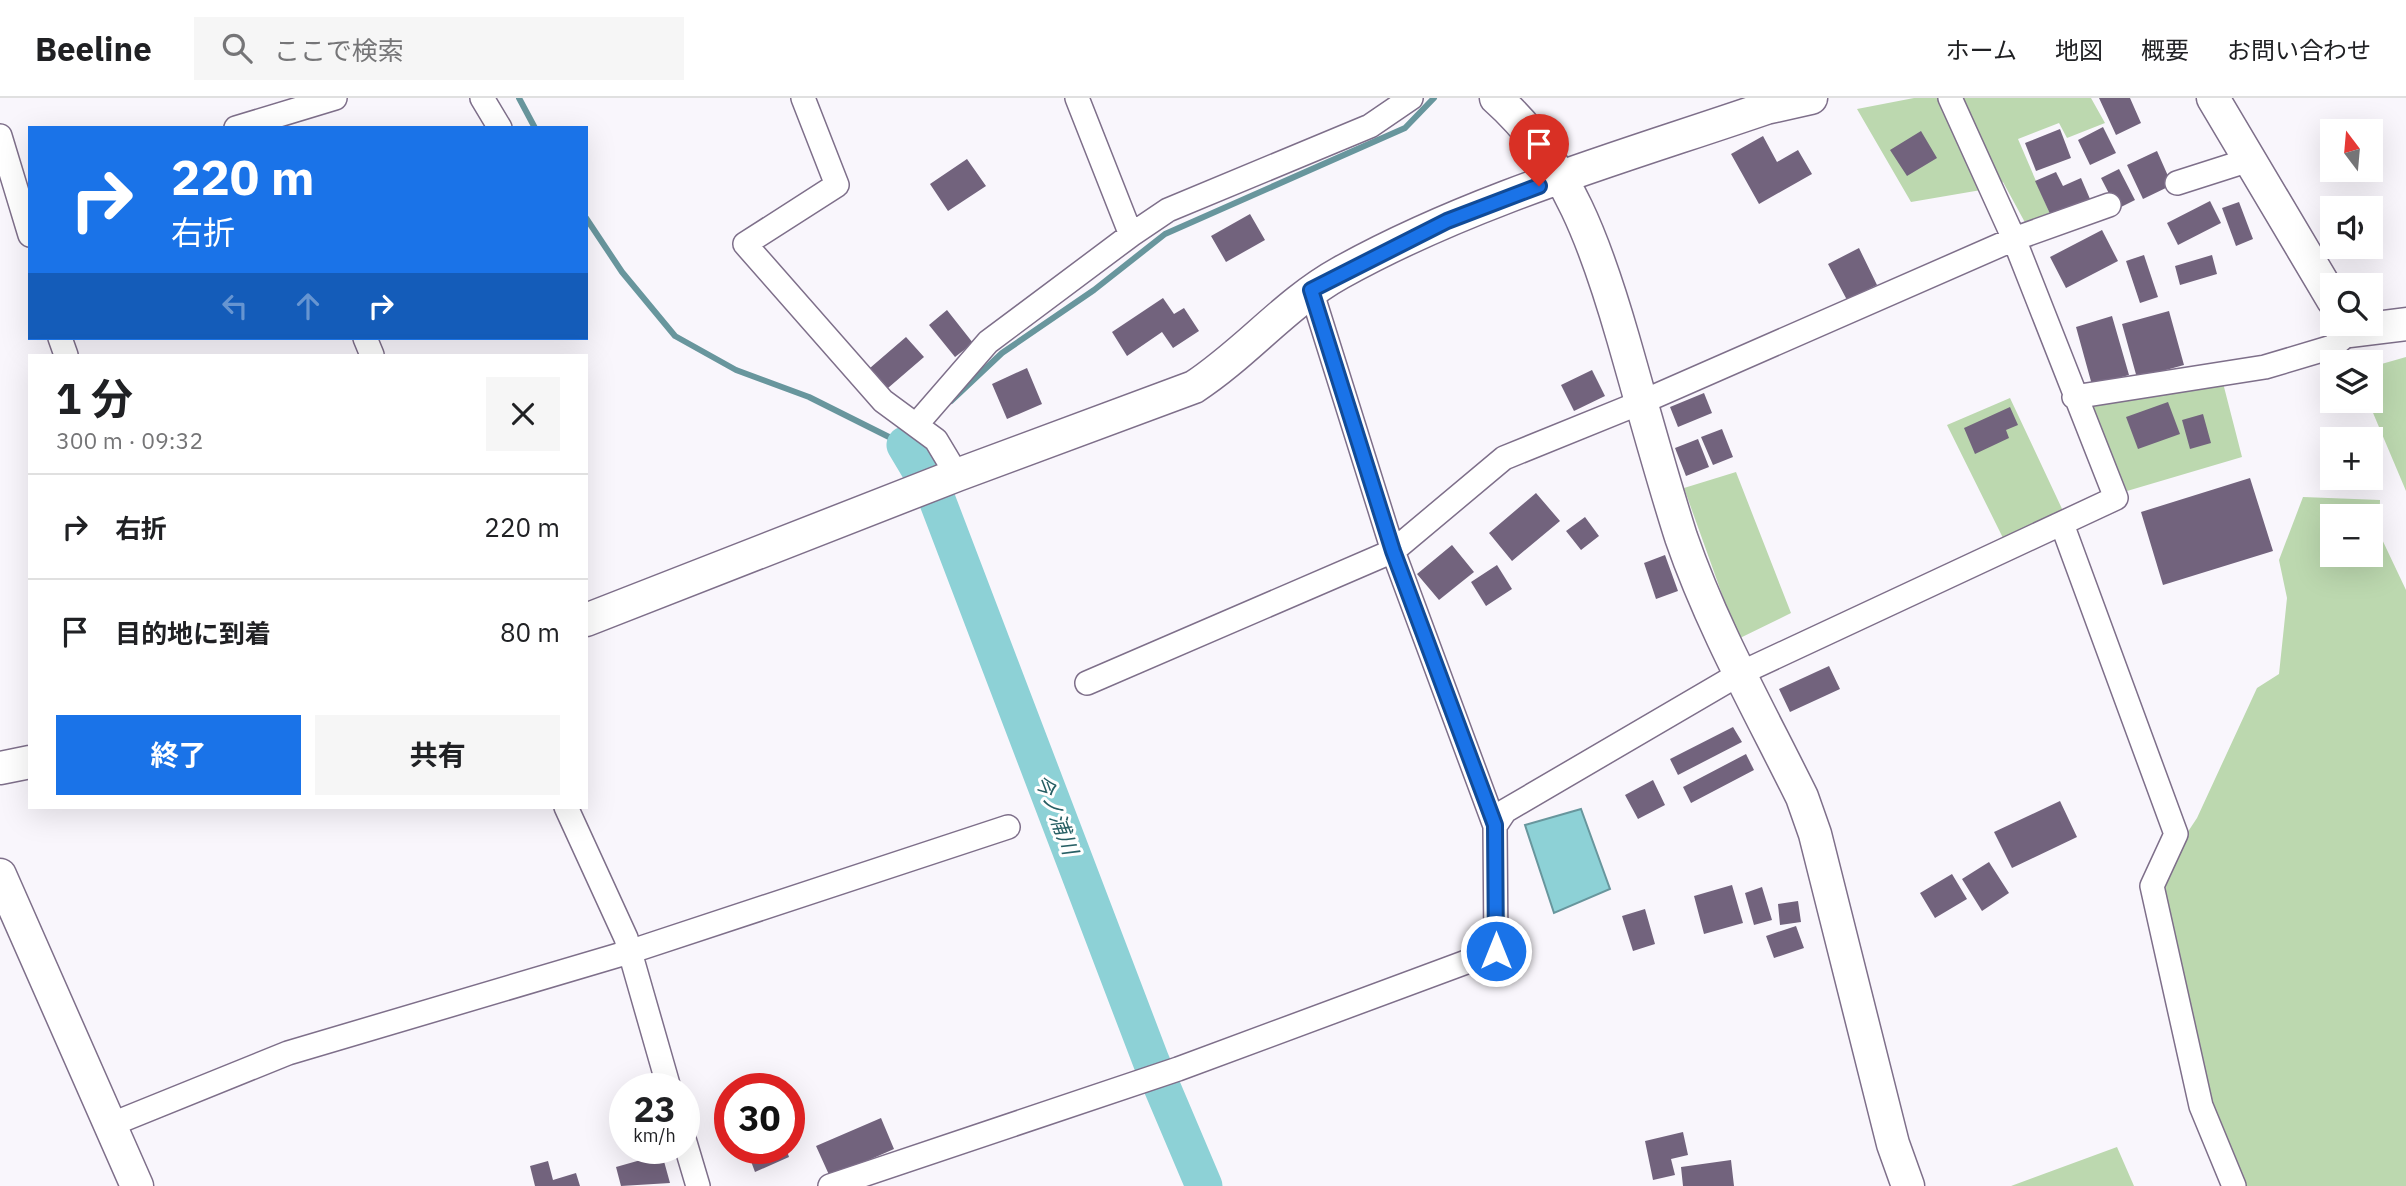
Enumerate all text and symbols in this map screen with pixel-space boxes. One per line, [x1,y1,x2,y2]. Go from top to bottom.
search box [194,17,684,80]
text: Beeline [35,27,152,70]
icon: search [218,29,256,67]
text: ここで検索 [274,33,404,67]
text: ホーム [1946,34,2017,66]
text: 地図 [2055,34,2103,66]
text: 概要 [2141,34,2189,66]
text: お問い合わせ [2227,34,2371,66]
pin [1509,114,1569,186]
north arrow [2320,119,2384,182]
map controls [2320,119,2383,567]
icon: arrive [1520,125,1558,163]
text: 220 m [171,145,315,208]
icon: right [56,154,147,245]
button: sound [2320,196,2383,259]
text: 右折 [171,211,235,253]
button: search [2320,273,2383,336]
icon: left [216,287,254,325]
icon: ahead [289,287,327,325]
icon: right [362,287,400,325]
button: layers [2320,350,2383,413]
text: 1 分 [56,371,133,426]
button: close [486,377,560,451]
text: 300 m · 09:32 [56,425,203,455]
button: + [2320,427,2383,490]
button: − [2320,504,2383,567]
icon: right [56,508,94,546]
text: 220 m [484,510,560,544]
text: 右折 [115,511,167,545]
icon: arrive [56,613,94,651]
text: 80 m [500,615,560,649]
text: 目的地に到着 [115,616,271,650]
button: 終了 [56,715,301,795]
button: 共有 [315,715,560,795]
water label: 今ノ浦川 [1029,770,1086,860]
position arrow [1459,914,1533,988]
speed limit sign: 30 [714,1073,805,1164]
text: 23 [633,1086,676,1132]
text: km/h [633,1124,676,1147]

